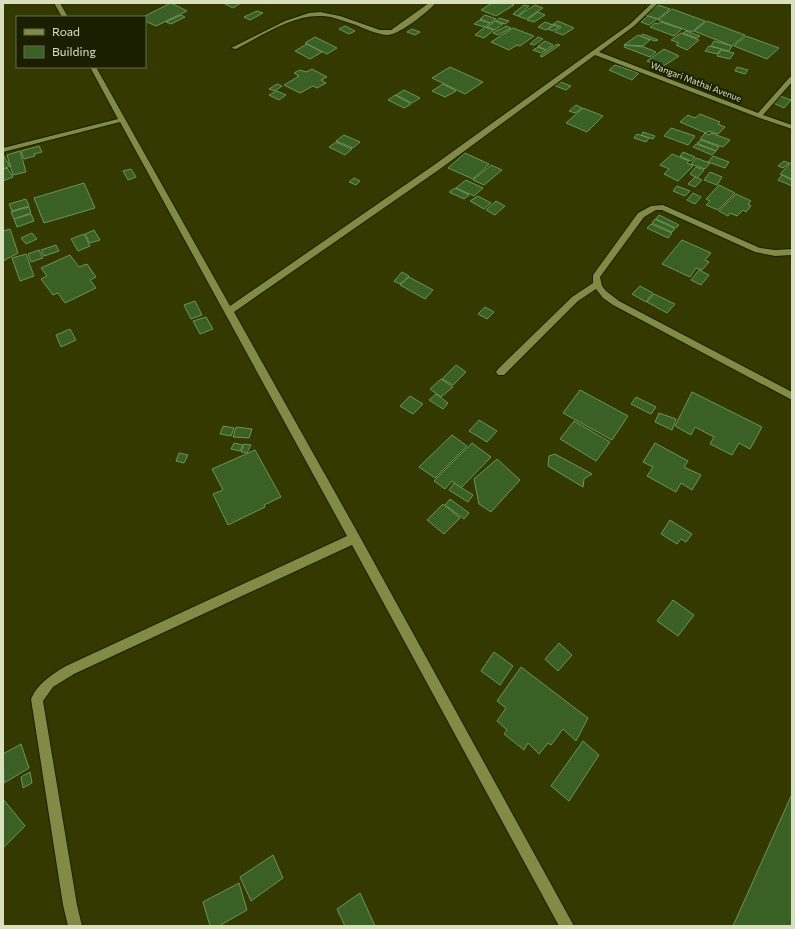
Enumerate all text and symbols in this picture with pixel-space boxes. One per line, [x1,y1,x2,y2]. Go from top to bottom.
legend [16,16,146,68]
text: Road [52,24,80,38]
text: Building [52,44,96,58]
street label: Wangari Mathai Avenue [649,59,743,104]

